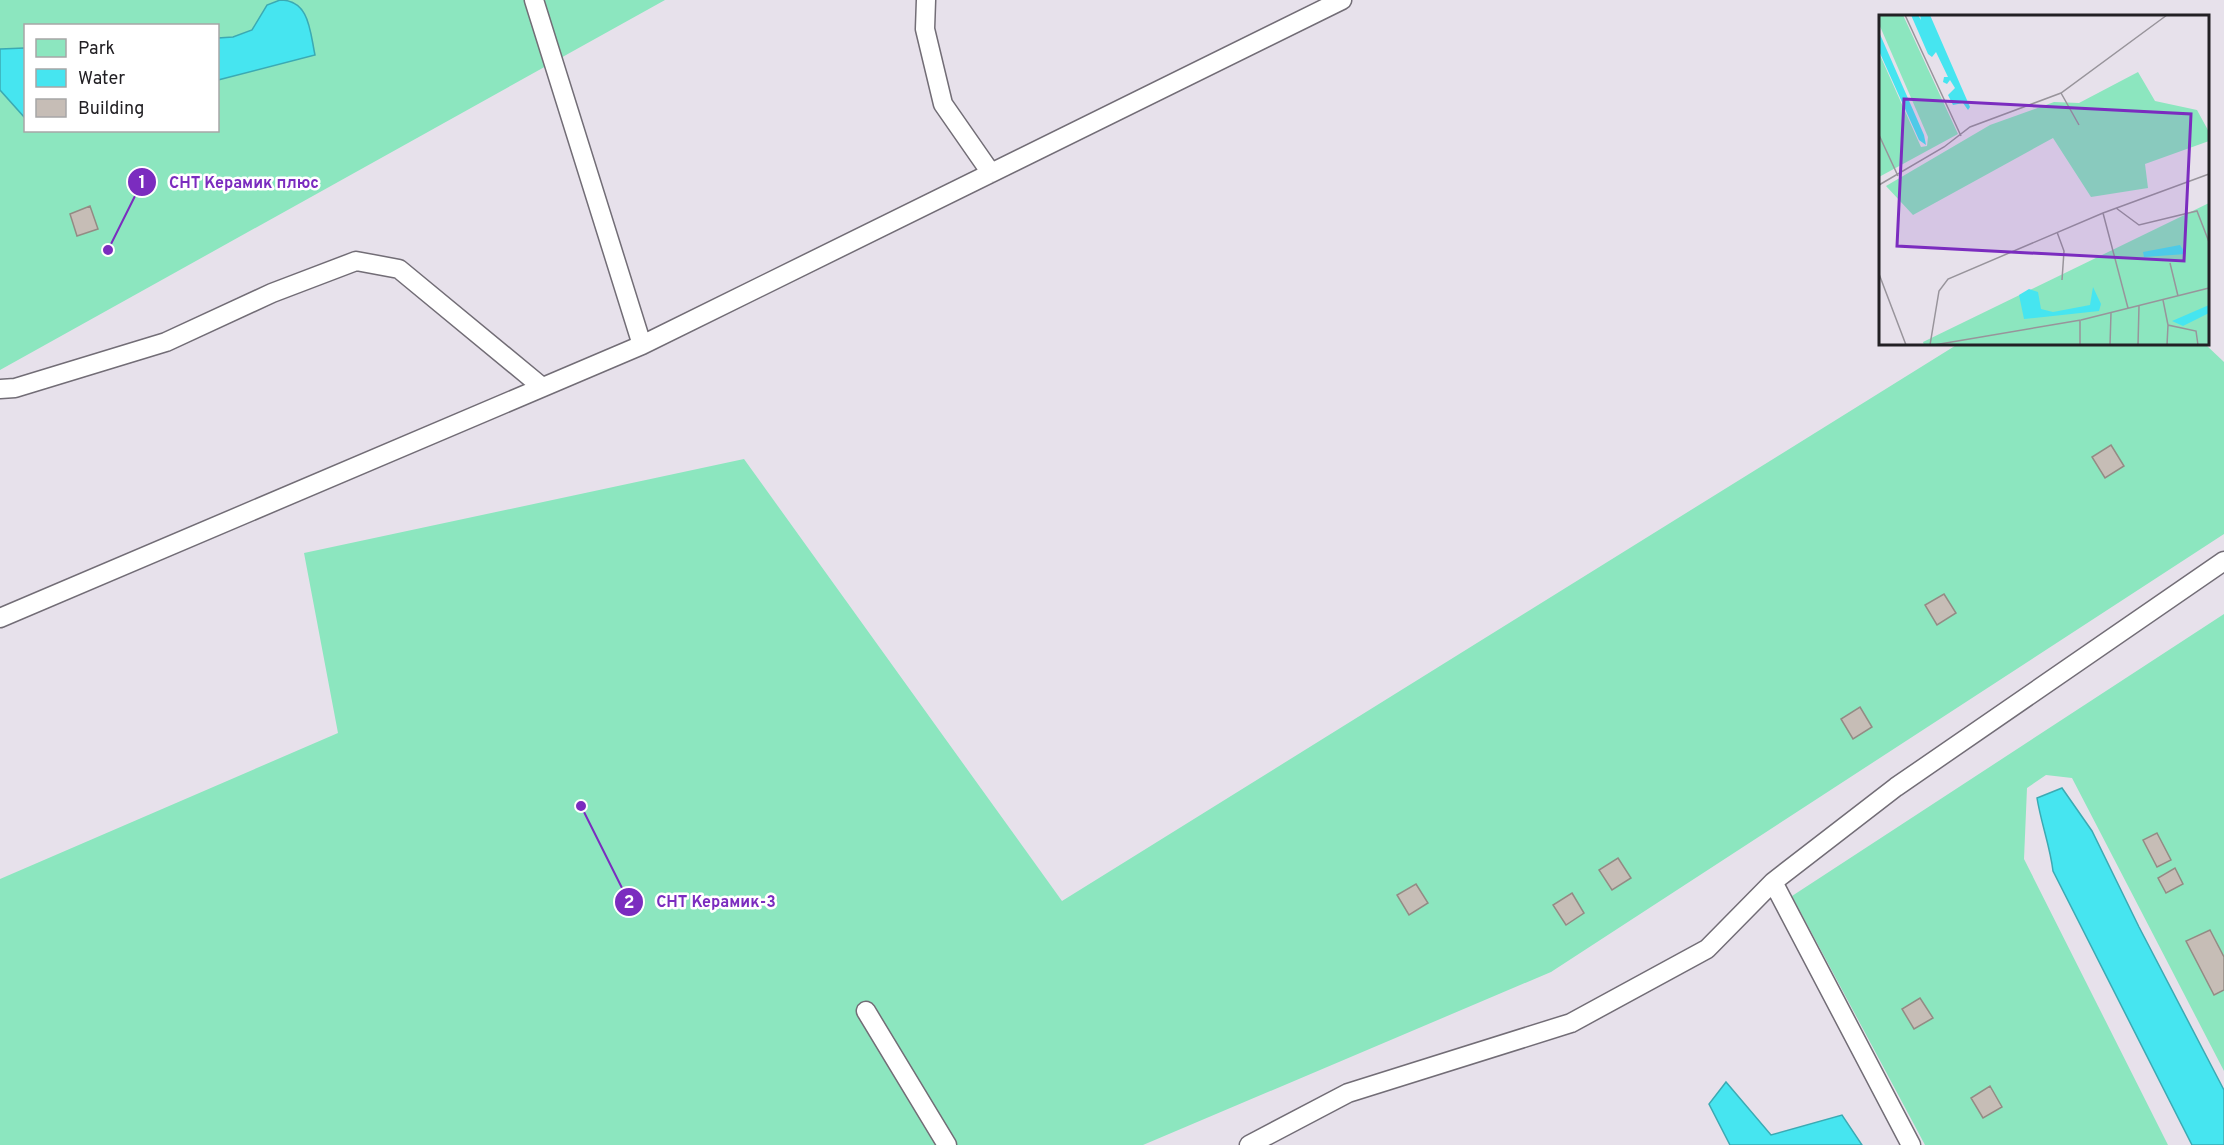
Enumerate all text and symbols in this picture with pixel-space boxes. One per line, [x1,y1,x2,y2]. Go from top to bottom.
inset map [1879,15,2209,345]
legend [24,24,219,132]
text: Park [78,38,115,61]
text: Water [78,68,125,91]
text: Building [78,98,144,121]
callout: СНТ Керамик плюс [127,165,331,199]
text: 1 [138,172,146,195]
text: СНТ Керамик плюс [169,174,319,194]
callout: СНТ Керамик-3 [614,885,788,919]
text: 2 [623,892,635,915]
text: СНТ Керамик-3 [656,893,776,913]

